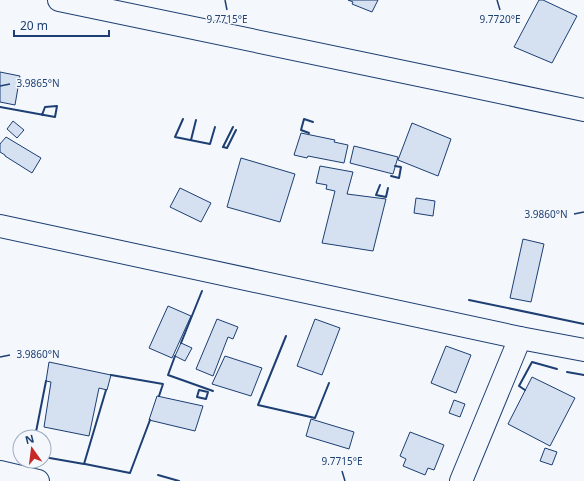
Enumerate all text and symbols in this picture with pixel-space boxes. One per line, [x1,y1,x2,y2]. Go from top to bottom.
scale bar [14,12,109,38]
text: 9.7715°E [206,12,248,26]
text: 9.7720°E [479,12,521,26]
text: 20 m [20,17,48,34]
text: 3.9865°N [16,76,60,90]
text: 3.9860°N [524,207,568,221]
text: 3.9860°N [16,347,60,361]
north arrow [12,429,52,469]
text: N [23,430,36,447]
text: 9.7715°E [321,454,363,468]

